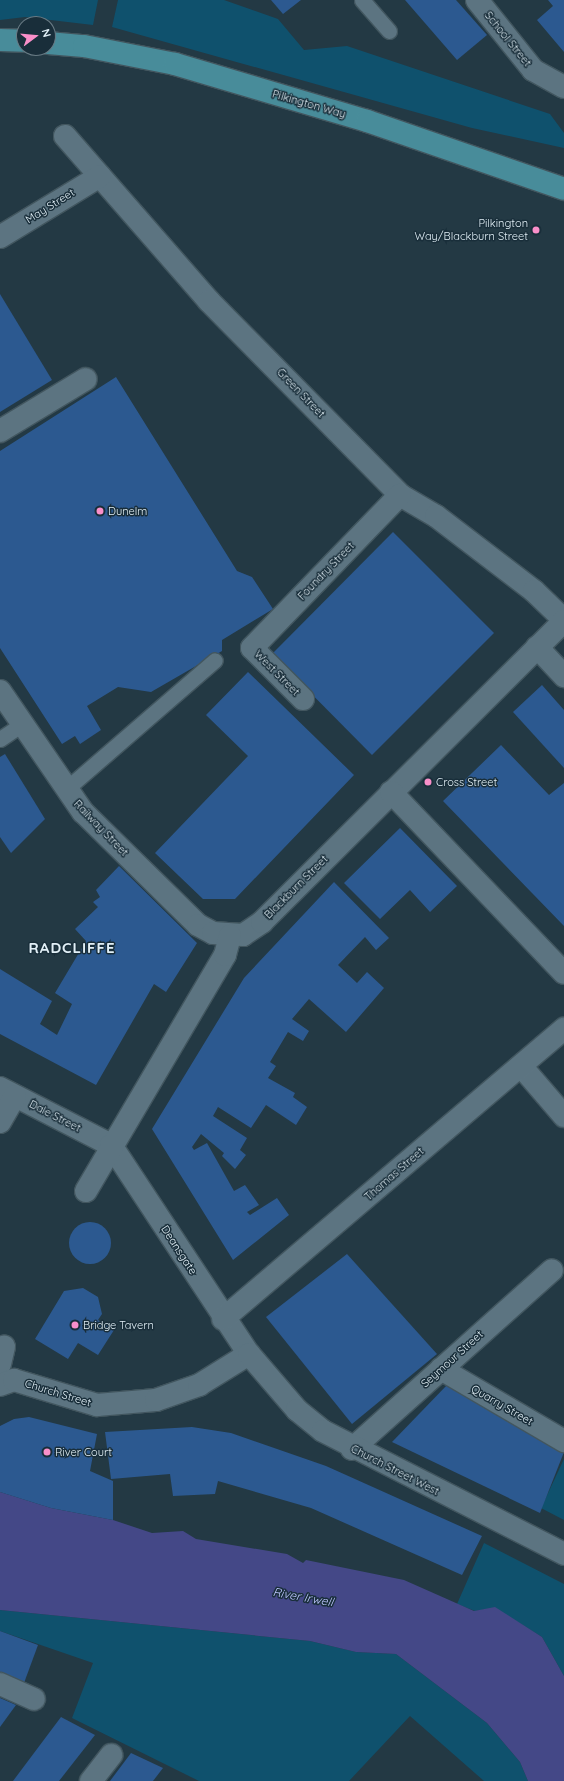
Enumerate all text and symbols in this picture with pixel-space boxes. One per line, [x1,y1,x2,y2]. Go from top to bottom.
street label: School Street [482,9,534,69]
north arrow [16,16,56,56]
text: N [39,27,54,39]
street label: Pilkington Way [271,87,347,121]
street label: May Street [23,186,77,226]
place label: Pilkington Way/Blackburn Street [414,217,528,243]
marker: Pilkington Way/Blackburn Street [531,225,541,235]
street label: Green Street [274,366,328,420]
place label: Dunelm [108,504,147,518]
marker: Dunelm [95,506,105,516]
street label: Foundry Street [295,539,357,603]
street label: West Street [252,648,302,698]
place label: Cross Street [436,775,497,789]
marker: Cross Street [423,777,433,787]
street label: Railway Street [71,797,131,859]
street label: Blackburn Street [261,852,331,922]
district label: RADCLIFFE [28,939,116,957]
street label: Dale Street [27,1097,83,1135]
street label: Thomas Street [362,1145,426,1203]
street label: Deansgate [158,1223,200,1277]
place label: Bridge Tavern [83,1318,154,1332]
marker: Bridge Tavern [70,1320,80,1330]
street label: Seymour Street [418,1328,486,1390]
street label: Church Street [23,1377,93,1409]
street label: Quarry Street [469,1382,535,1428]
street label: Church Street West [349,1442,441,1498]
place label: River Court [55,1445,112,1459]
marker: River Court [42,1447,52,1457]
water label: River Irwell [272,1585,334,1609]

